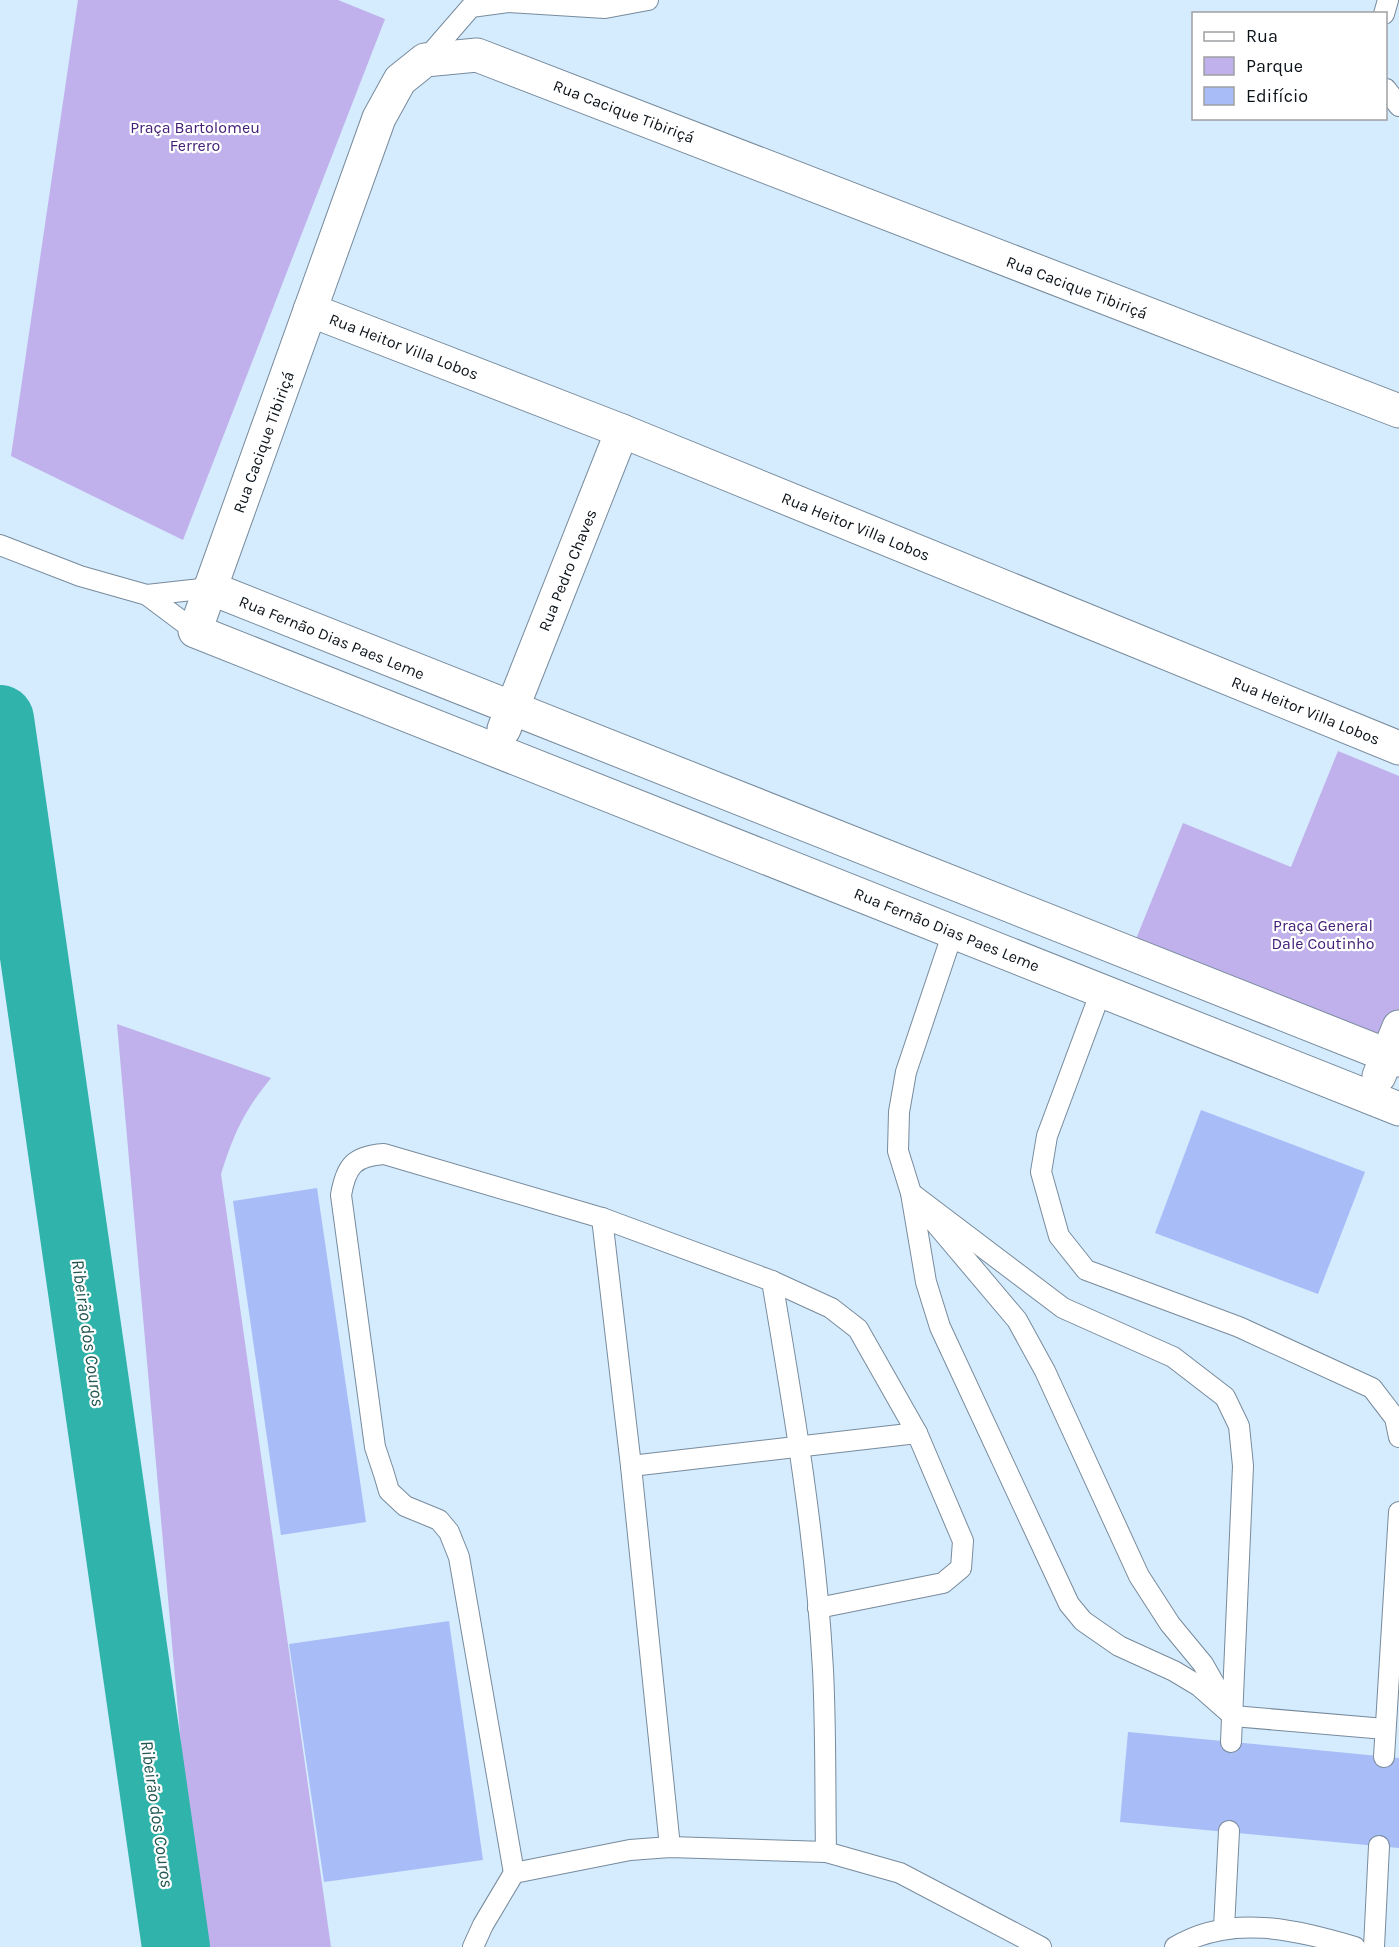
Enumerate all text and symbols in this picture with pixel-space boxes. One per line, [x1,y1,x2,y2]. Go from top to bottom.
legend [1192,12,1387,120]
text: Rua [1246,25,1278,47]
text: Parque [1246,55,1303,77]
street label: Rua Cacique Tibiriçá [551,76,697,147]
text: Edifício [1246,85,1308,107]
park label: Praça Bartolomeu Ferrero [130,118,260,155]
street label: Rua Cacique Tibiriçá [1004,252,1150,323]
street label: Rua Heitor Villa Lobos [327,309,481,384]
street label: Rua Cacique Tibiriçá [229,369,298,516]
street label: Rua Heitor Villa Lobos [779,488,933,565]
street label: Rua Pedro Chaves [534,506,601,634]
street label: Rua Fernão Dias Paes Leme [236,592,427,683]
street label: Rua Heitor Villa Lobos [1229,672,1383,749]
street label: Rua Fernão Dias Paes Leme [851,884,1042,975]
park label: Praça General Dale Coutinho [1272,916,1374,953]
water label: Ribeirão dos Couros [67,1258,109,1408]
water label: Ribeirão dos Couros [136,1739,178,1889]

